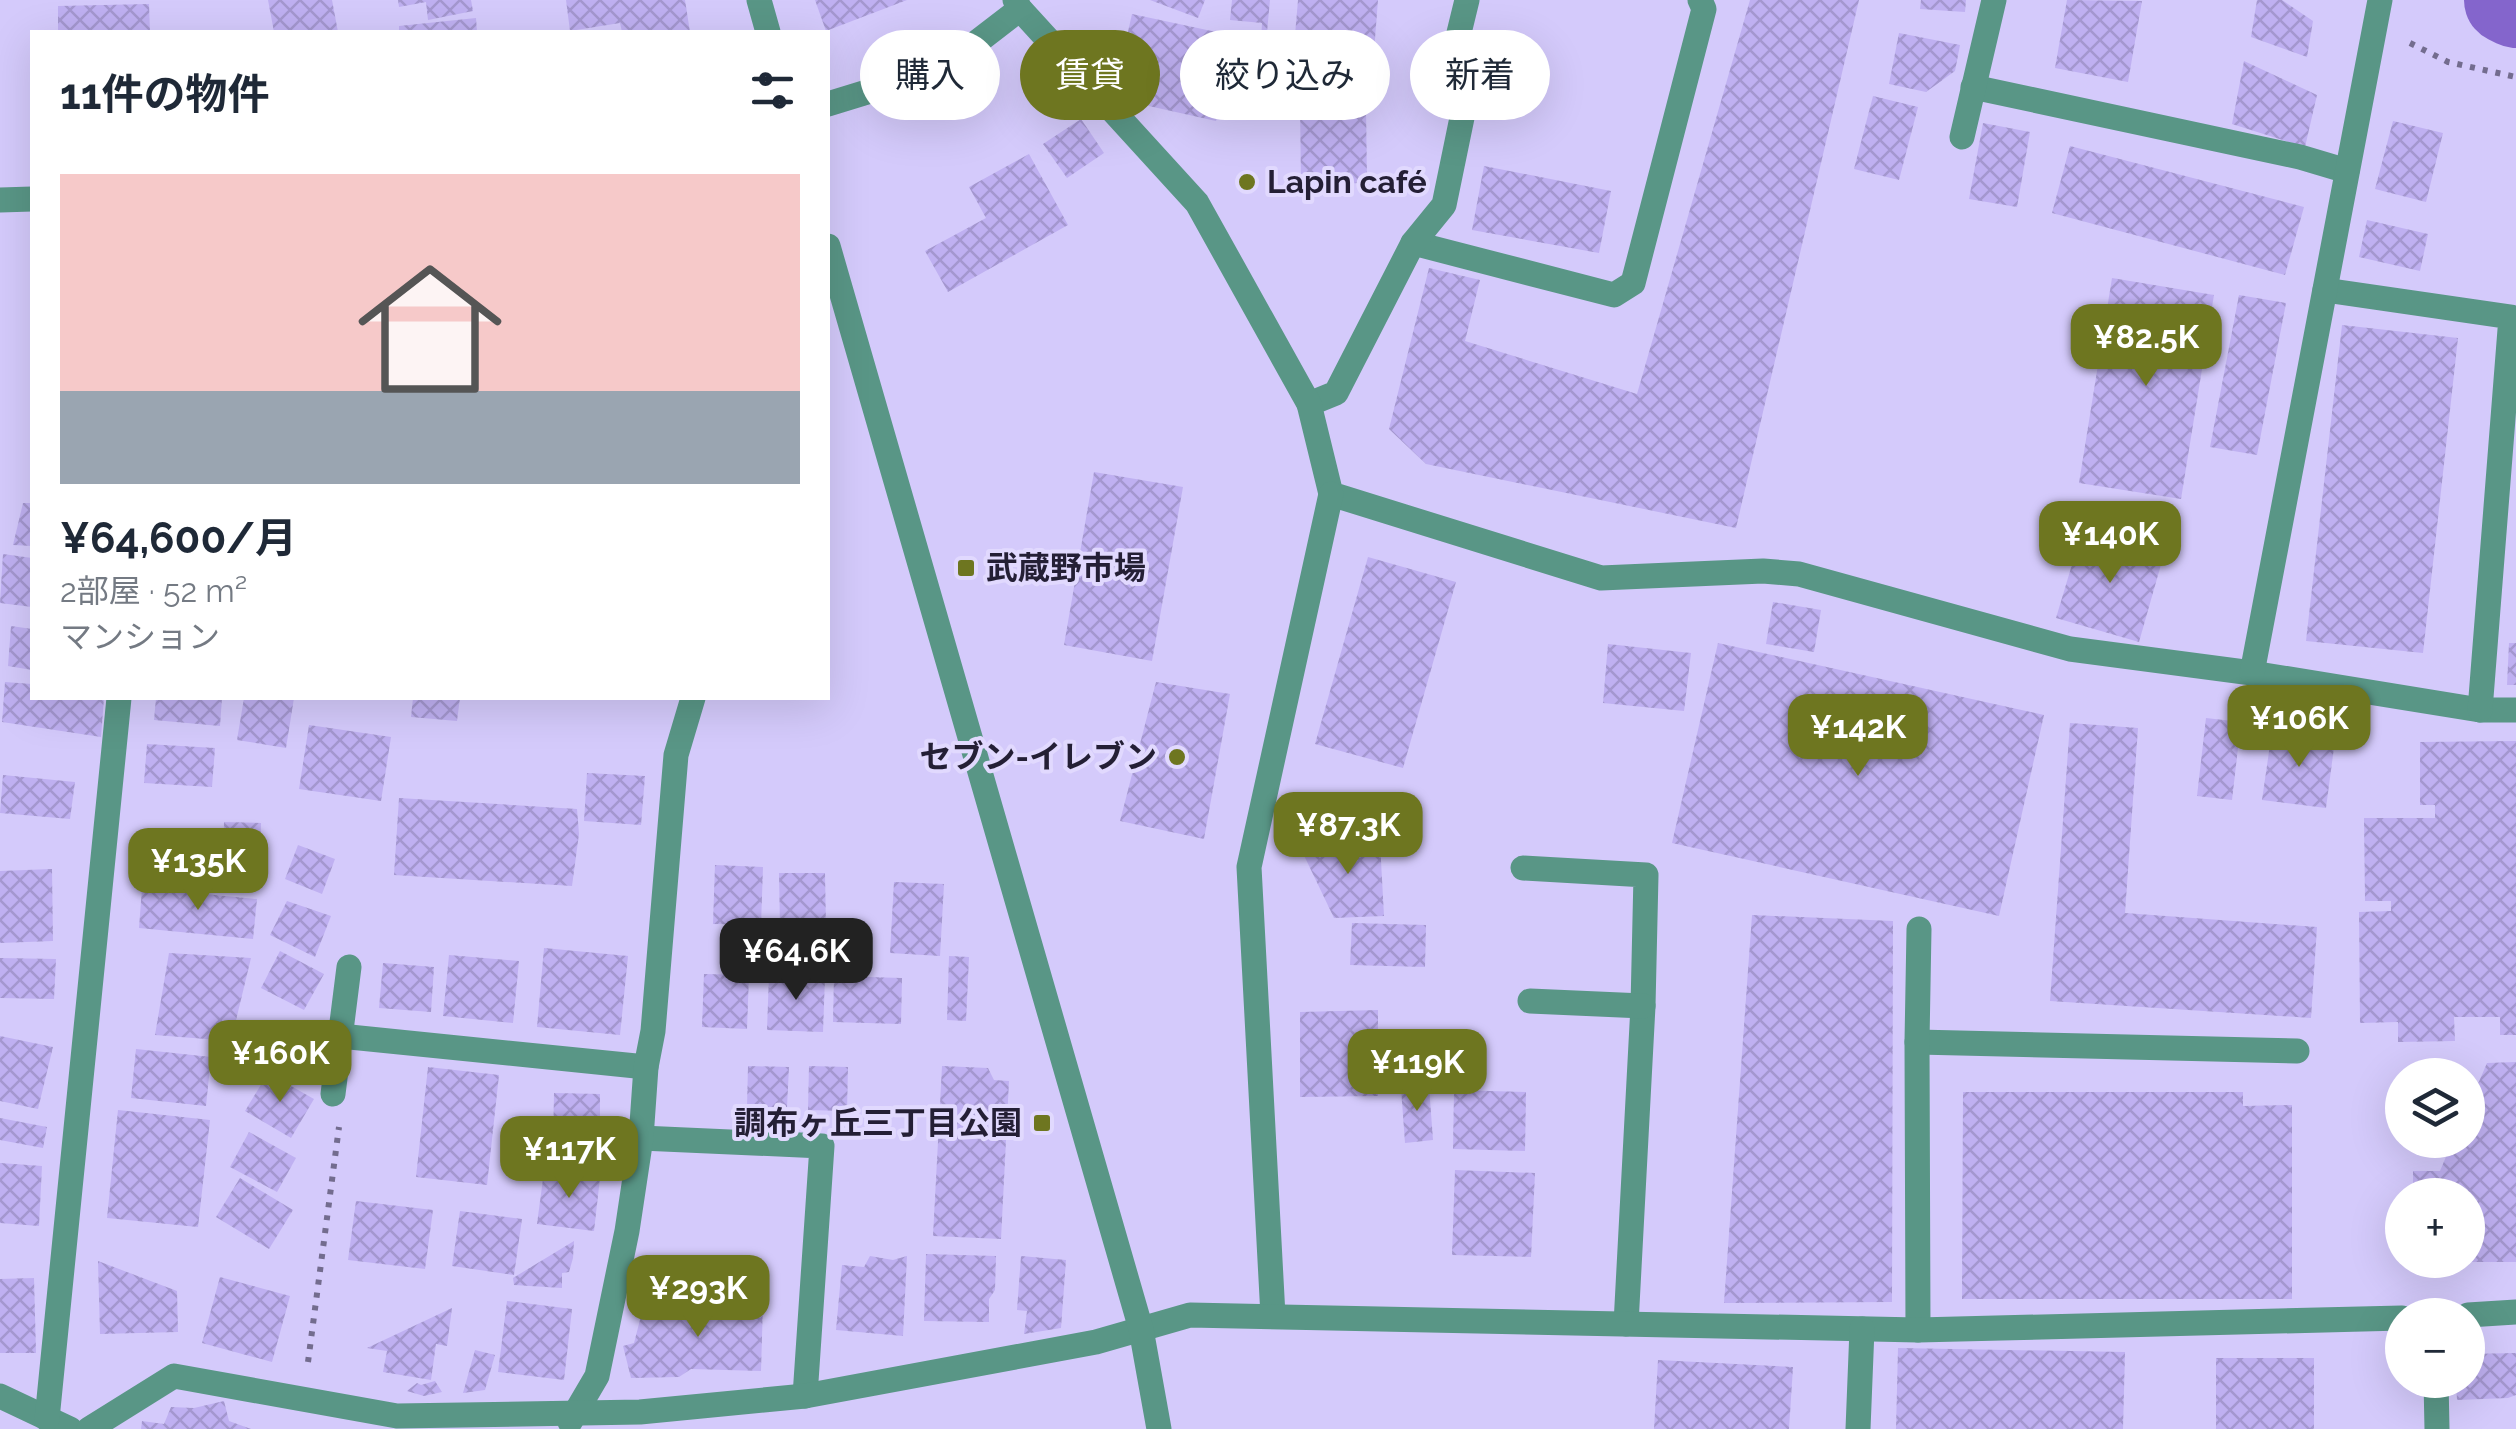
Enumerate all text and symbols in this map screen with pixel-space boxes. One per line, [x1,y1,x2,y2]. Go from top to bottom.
chip: 購入 [860,30,1000,120]
chip: 賃貸 [1020,30,1160,120]
chip: 絞り込み [1180,30,1390,120]
chip: 新着 [1410,30,1550,120]
icon: filters [745,63,800,118]
text: 11件の物件 [60,70,270,119]
place label: Lapin café [1267,163,1427,200]
marker: Lapin café [1236,171,1258,193]
icon: home [340,239,520,419]
pin: ¥82.5K [2065,304,2227,389]
text: ¥82.5K [2093,318,2199,355]
pin: ¥140K [2040,501,2180,586]
text: ¥64,600/月 [60,514,297,563]
text: ¥140K [2061,515,2159,552]
place label: 武蔵野市場 [986,549,1146,586]
marker: 武蔵野市場 [955,557,977,579]
text: 2部屋 · 52 m² [60,572,247,609]
text: マンション [60,618,220,655]
pin: ¥106K [2229,685,2369,770]
pin: ¥142K [1788,694,1928,779]
text: ¥106K [2249,699,2349,736]
text: ¥142K [1810,708,1906,745]
place label: セブン-イレブン [920,738,1157,775]
marker: セブン-イレブン [1166,746,1188,768]
pin: ¥87.3K [1267,792,1429,877]
text: ¥87.3K [1296,806,1400,843]
pin: ¥135K [128,828,268,913]
text: ¥135K [150,842,246,879]
pin: ¥64.6K [715,918,877,1003]
text: ¥64.6K [742,932,850,969]
pin: ¥160K [210,1020,350,1105]
pin: ¥119K [1347,1029,1487,1114]
text: ¥160K [230,1034,330,1071]
text: ¥119K [1370,1043,1464,1080]
map controls [2385,1058,2485,1398]
button: layers [2385,1058,2485,1158]
place label: 調布ヶ丘三丁目公園 [734,1104,1022,1141]
marker: 調布ヶ丘三丁目公園 [1031,1112,1053,1134]
pin: ¥117K [499,1116,639,1201]
text: ¥117K [522,1130,616,1167]
button: + [2385,1178,2485,1278]
pin: ¥293K [628,1255,768,1340]
text: ¥293K [649,1269,747,1306]
button: − [2385,1298,2485,1398]

